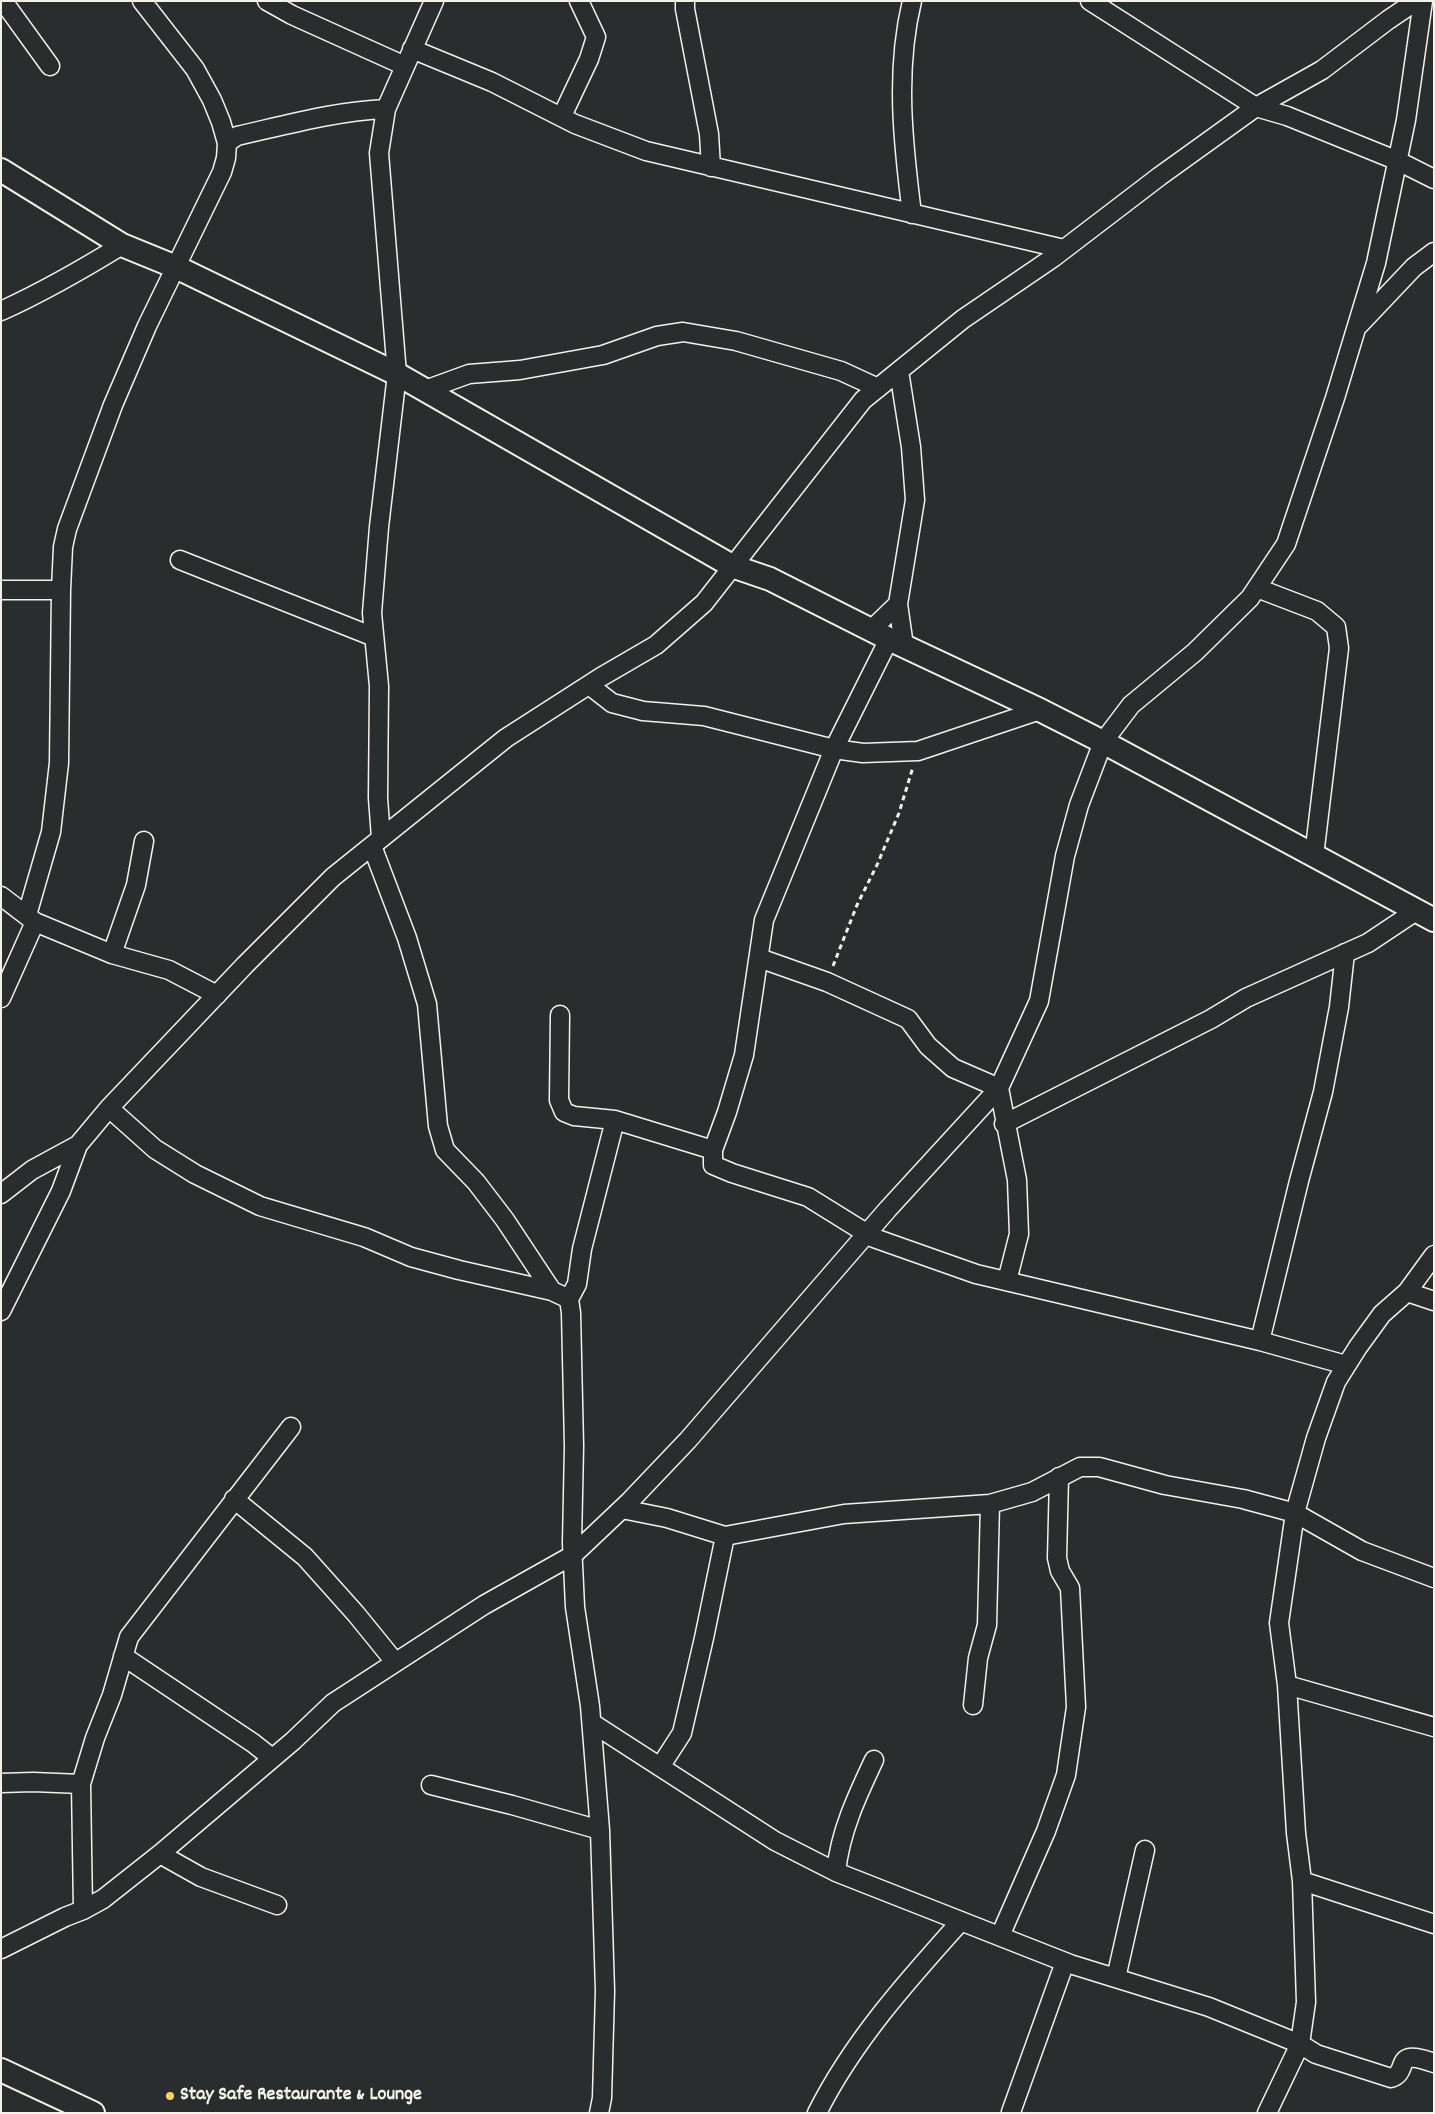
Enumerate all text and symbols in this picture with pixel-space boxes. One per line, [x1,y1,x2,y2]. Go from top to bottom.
place label: Stay Safe Restaurante & Lounge [180,2084,422,2108]
marker: Stay Safe Restaurante & Lounge [164,2090,176,2102]

